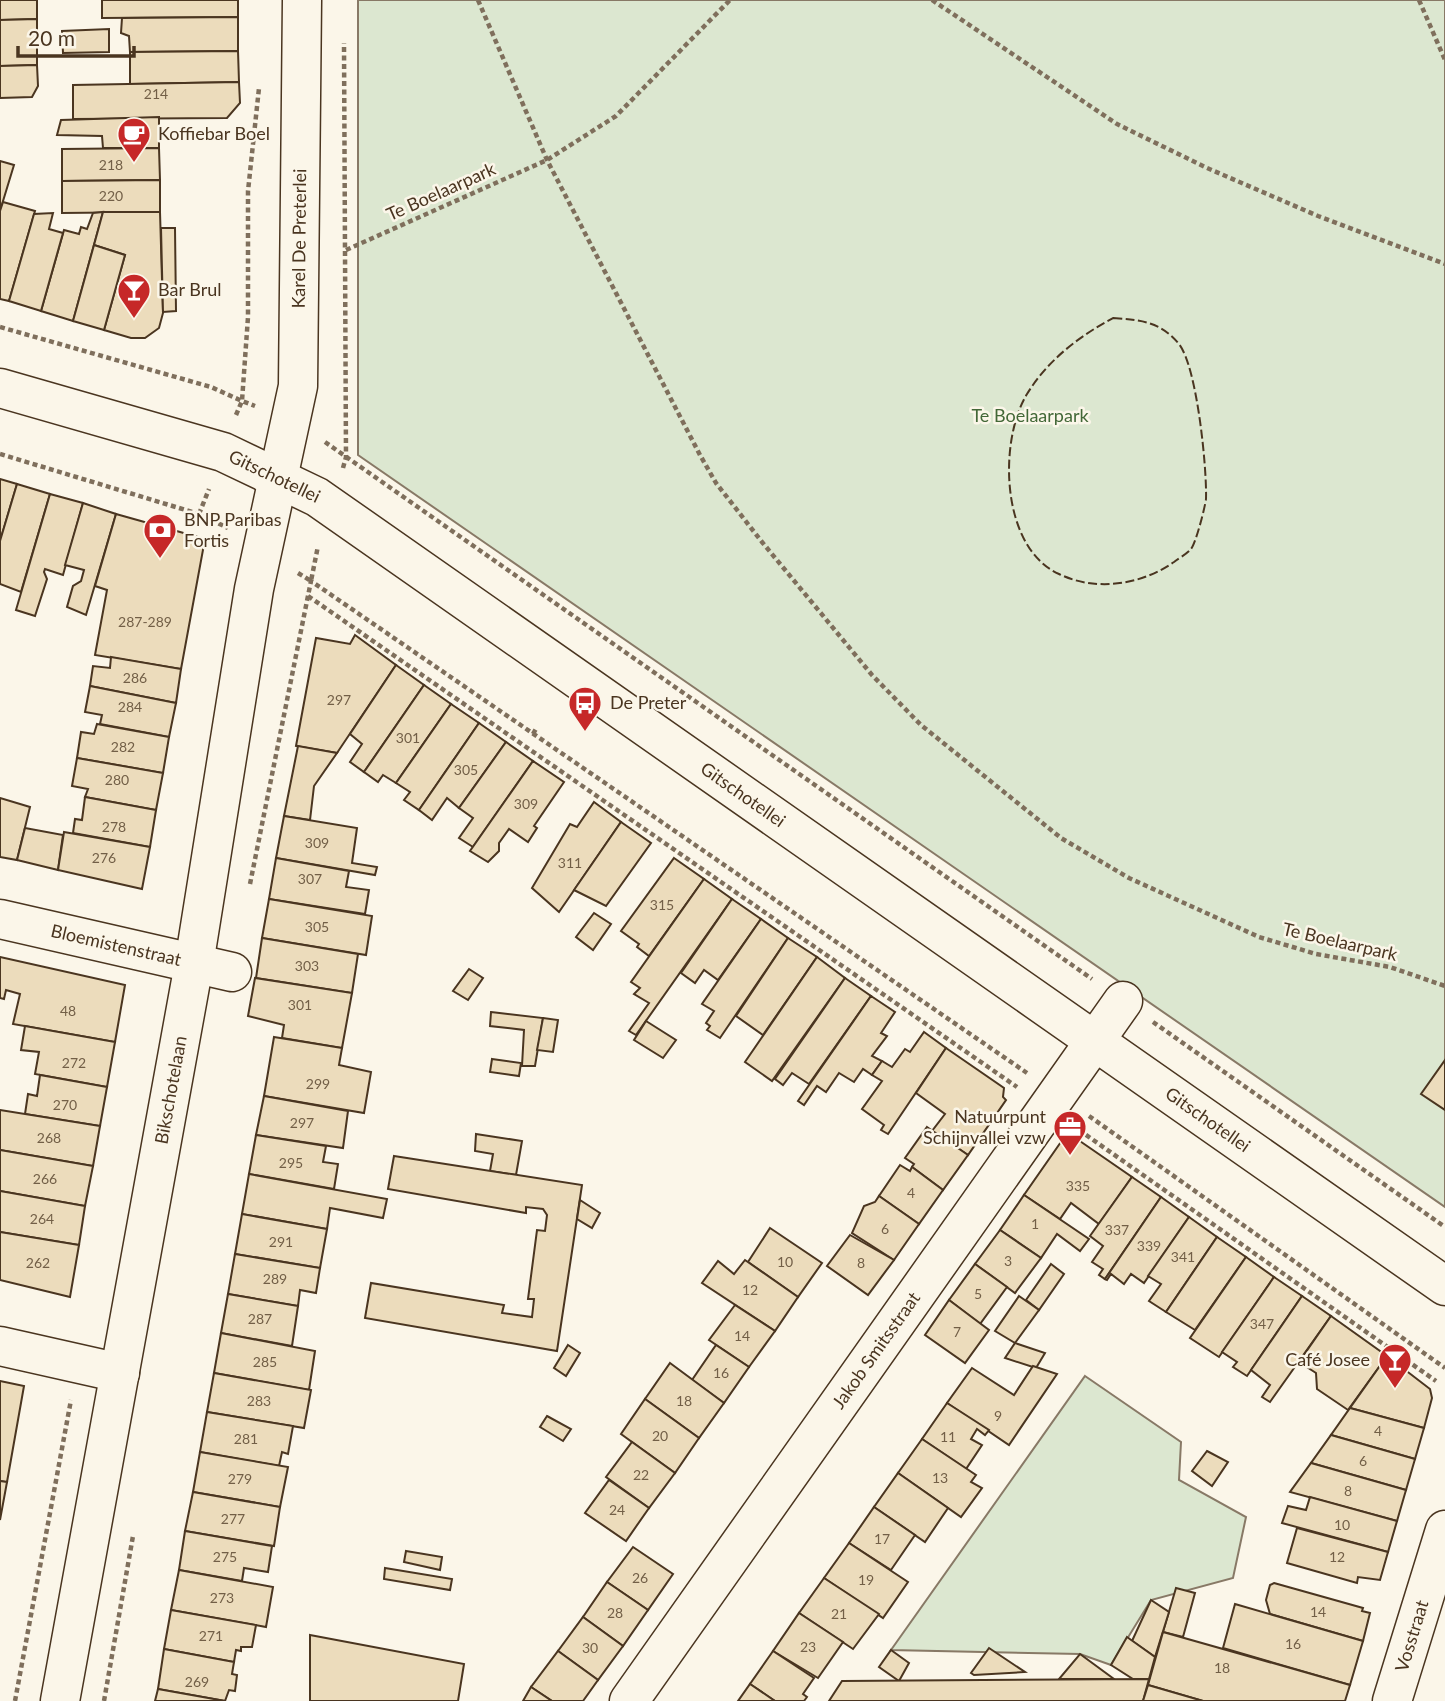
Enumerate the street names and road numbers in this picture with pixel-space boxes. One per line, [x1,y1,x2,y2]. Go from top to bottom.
street label: Te Boelaarpark [383,157,499,225]
street label: Karel De Preterlei [287,168,310,309]
street label: Gitschotellei [226,444,324,507]
street label: Gitschotellei [697,757,790,831]
street label: Te Boelaarpark [1281,917,1401,965]
street label: Bloemistenstraat [49,919,184,970]
street label: Bikschotelaan [149,1034,191,1146]
street label: Gitschotellei [1161,1082,1255,1156]
street label: Jakob Smitsstraat [827,1287,925,1412]
street label: Vosstraat [1390,1597,1433,1674]

